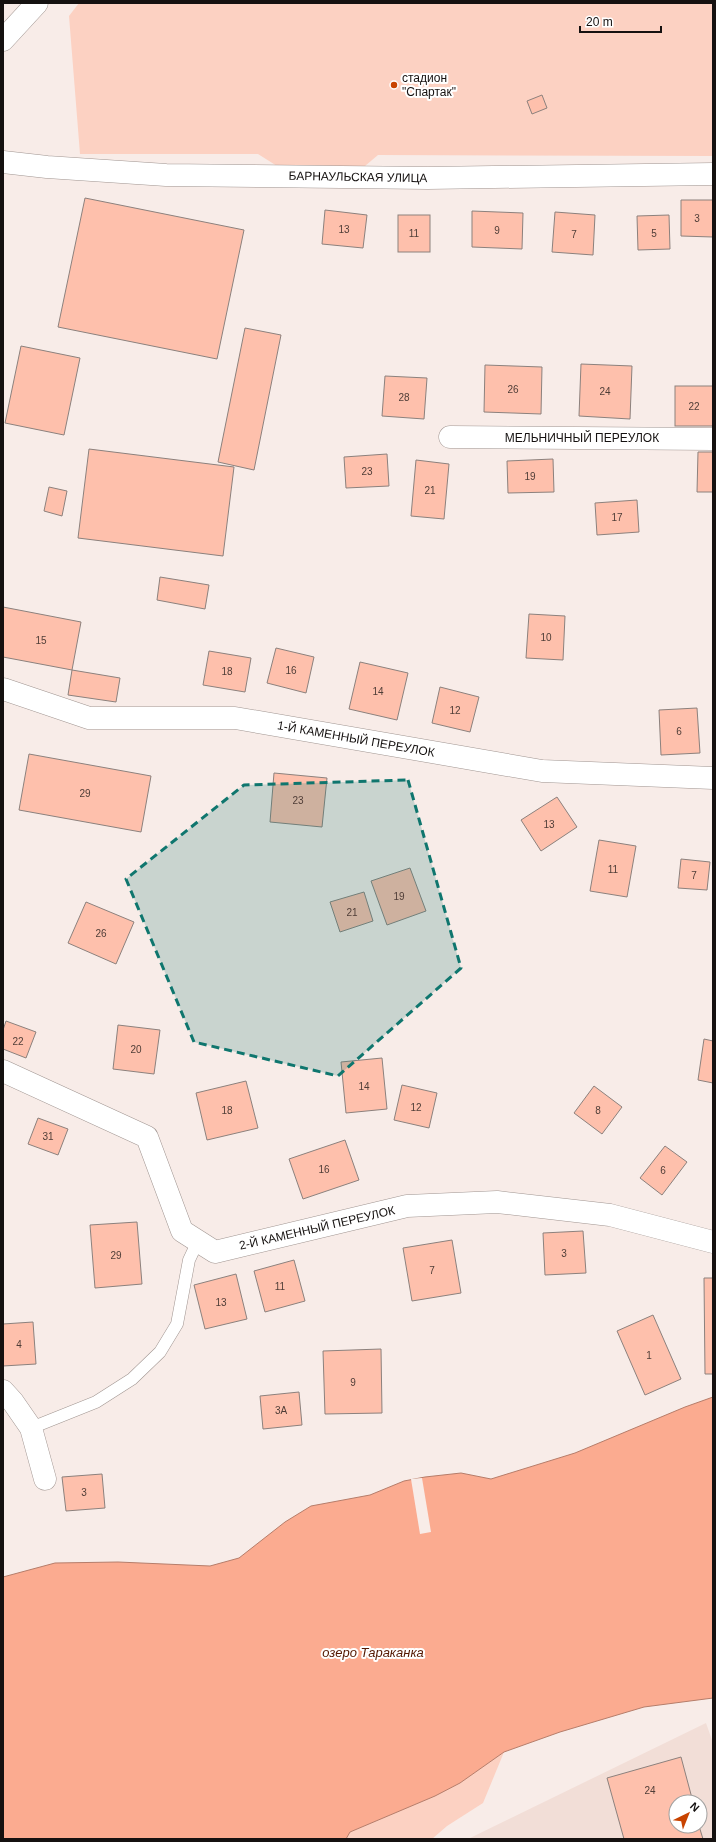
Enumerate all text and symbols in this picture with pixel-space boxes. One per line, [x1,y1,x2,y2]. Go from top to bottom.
scale bar [580,8,661,34]
text: 20 m [586,15,613,29]
place label: стадион "Спартак" [402,71,456,99]
marker: стадион "Спартак" [389,80,399,90]
street label: БАРНАУЛЬСКАЯ УЛИЦА [289,169,427,185]
house number: 3 [694,213,700,224]
house number: 13 [338,224,350,235]
house number: 9 [494,225,500,236]
house number: 11 [409,228,420,239]
house number: 5 [651,228,657,239]
house number: 7 [571,229,577,240]
house number: 26 [507,384,519,395]
house number: 24 [599,386,611,397]
house number: 28 [398,392,410,403]
house number: 22 [688,401,700,412]
street label: МЕЛЬНИЧНЫЙ ПЕРЕУЛОК [505,430,659,445]
house number: 23 [361,466,373,477]
house number: 19 [524,471,536,482]
house number: 21 [424,485,436,496]
house number: 17 [611,512,623,523]
house number: 10 [540,632,552,643]
house number: 15 [35,635,47,646]
house number: 16 [285,665,297,676]
house number: 18 [221,666,233,677]
house number: 14 [372,686,384,697]
house number: 12 [449,705,461,716]
street label: 1-Й КАМЕННЫЙ ПЕРЕУЛОК [276,717,436,760]
house number: 6 [676,726,682,737]
house number: 29 [79,788,91,799]
house number: 23 [292,795,304,806]
house number: 13 [543,819,555,830]
house number: 11 [608,864,619,875]
house number: 7 [691,870,697,881]
house number: 19 [393,891,405,902]
house number: 21 [346,907,358,918]
house number: 26 [95,928,107,939]
house number: 22 [12,1036,24,1047]
house number: 20 [130,1044,142,1055]
house number: 14 [358,1081,370,1092]
house number: 12 [410,1102,422,1113]
house number: 18 [221,1105,233,1116]
house number: 8 [595,1105,601,1116]
house number: 31 [42,1131,54,1142]
house number: 16 [318,1164,330,1175]
house number: 6 [660,1165,666,1176]
street label: 2-Й КАМЕННЫЙ ПЕРЕУЛОК [237,1202,396,1253]
house number: 3 [561,1248,567,1259]
house number: 29 [110,1250,122,1261]
house number: 7 [429,1265,435,1276]
house number: 11 [275,1281,286,1292]
house number: 13 [215,1297,227,1308]
house number: 4 [16,1339,22,1350]
house number: 1 [646,1350,652,1361]
house number: 9 [350,1377,356,1388]
house number: 3А [275,1405,287,1416]
house number: 3 [81,1487,87,1498]
water label: озеро Тараканка [322,1645,424,1660]
house number: 24 [644,1785,656,1796]
north arrow [668,1794,708,1834]
text: N [688,1800,702,1814]

